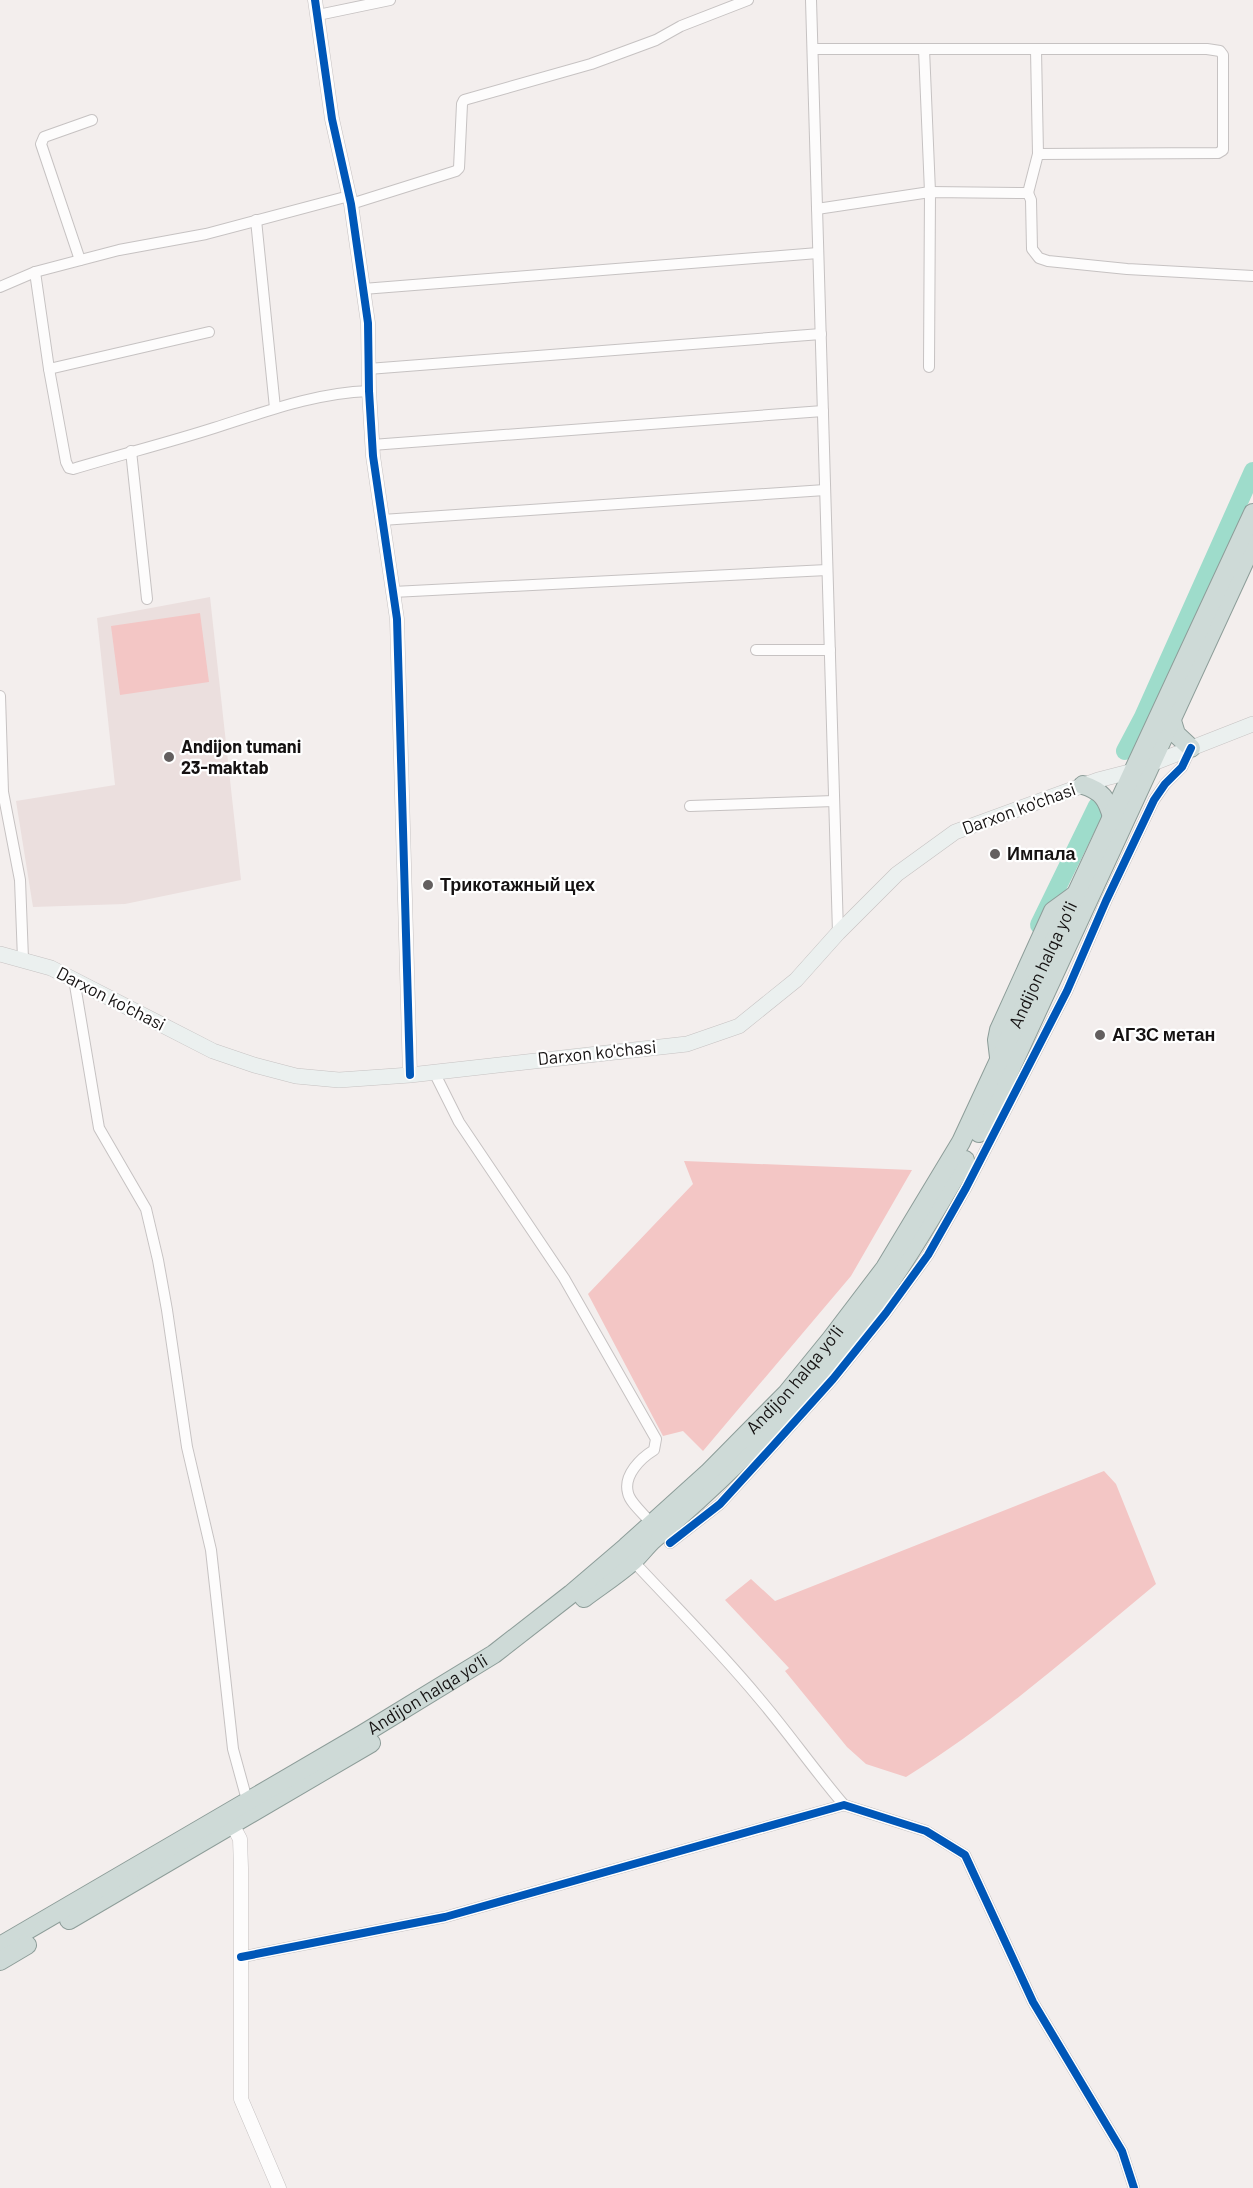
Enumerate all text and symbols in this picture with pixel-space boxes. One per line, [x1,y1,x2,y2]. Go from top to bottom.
place label: Andijon tumani 23-maktab [181,735,301,778]
marker: Andijon tumani 23-maktab [162,750,176,764]
street label: Darxon ko'chasi [959,777,1078,839]
place label: Импала [1007,842,1077,864]
marker: Импала [988,847,1002,861]
place label: Трикотажный цех [440,873,595,895]
marker: Трикотажный цех [421,878,435,892]
street label: Andijon halqa yo‘li [1003,898,1081,1031]
street label: Darxon ko'chasi [53,961,170,1035]
place label: АГЗС метан [1112,1023,1215,1045]
marker: АГЗС метан [1093,1028,1107,1042]
street label: Darxon ko'chasi [536,1035,657,1069]
street label: Andijon halqa yo‘li [741,1320,848,1438]
street label: Andijon halqa yo‘li [363,1649,491,1739]

